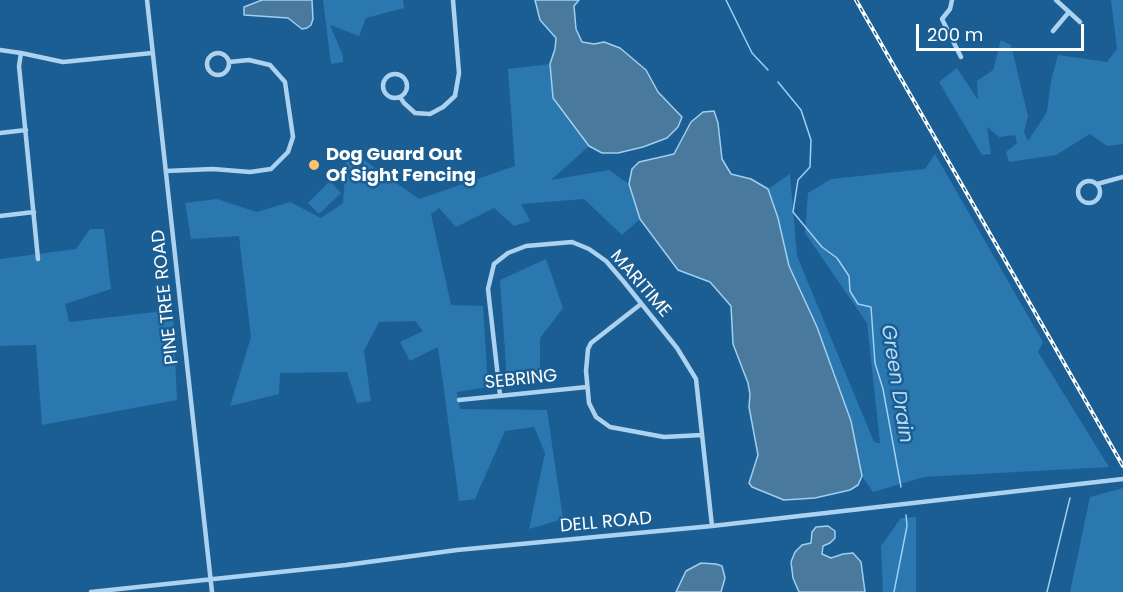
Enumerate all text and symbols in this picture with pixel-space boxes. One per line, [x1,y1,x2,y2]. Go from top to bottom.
scale bar [919,12,1087,50]
text: 200 m [927,22,983,47]
place label: Dog Guard Out Of Sight Fencing [326,144,476,186]
marker: Dog Guard Out Of Sight Fencing [307,158,321,172]
street label: PINE TREE ROAD [148,229,184,365]
street label: MARITIME [605,246,675,322]
water label: Green Drain [875,323,917,445]
street label: SEBRING [484,365,558,395]
street label: DELL ROAD [559,508,653,538]

